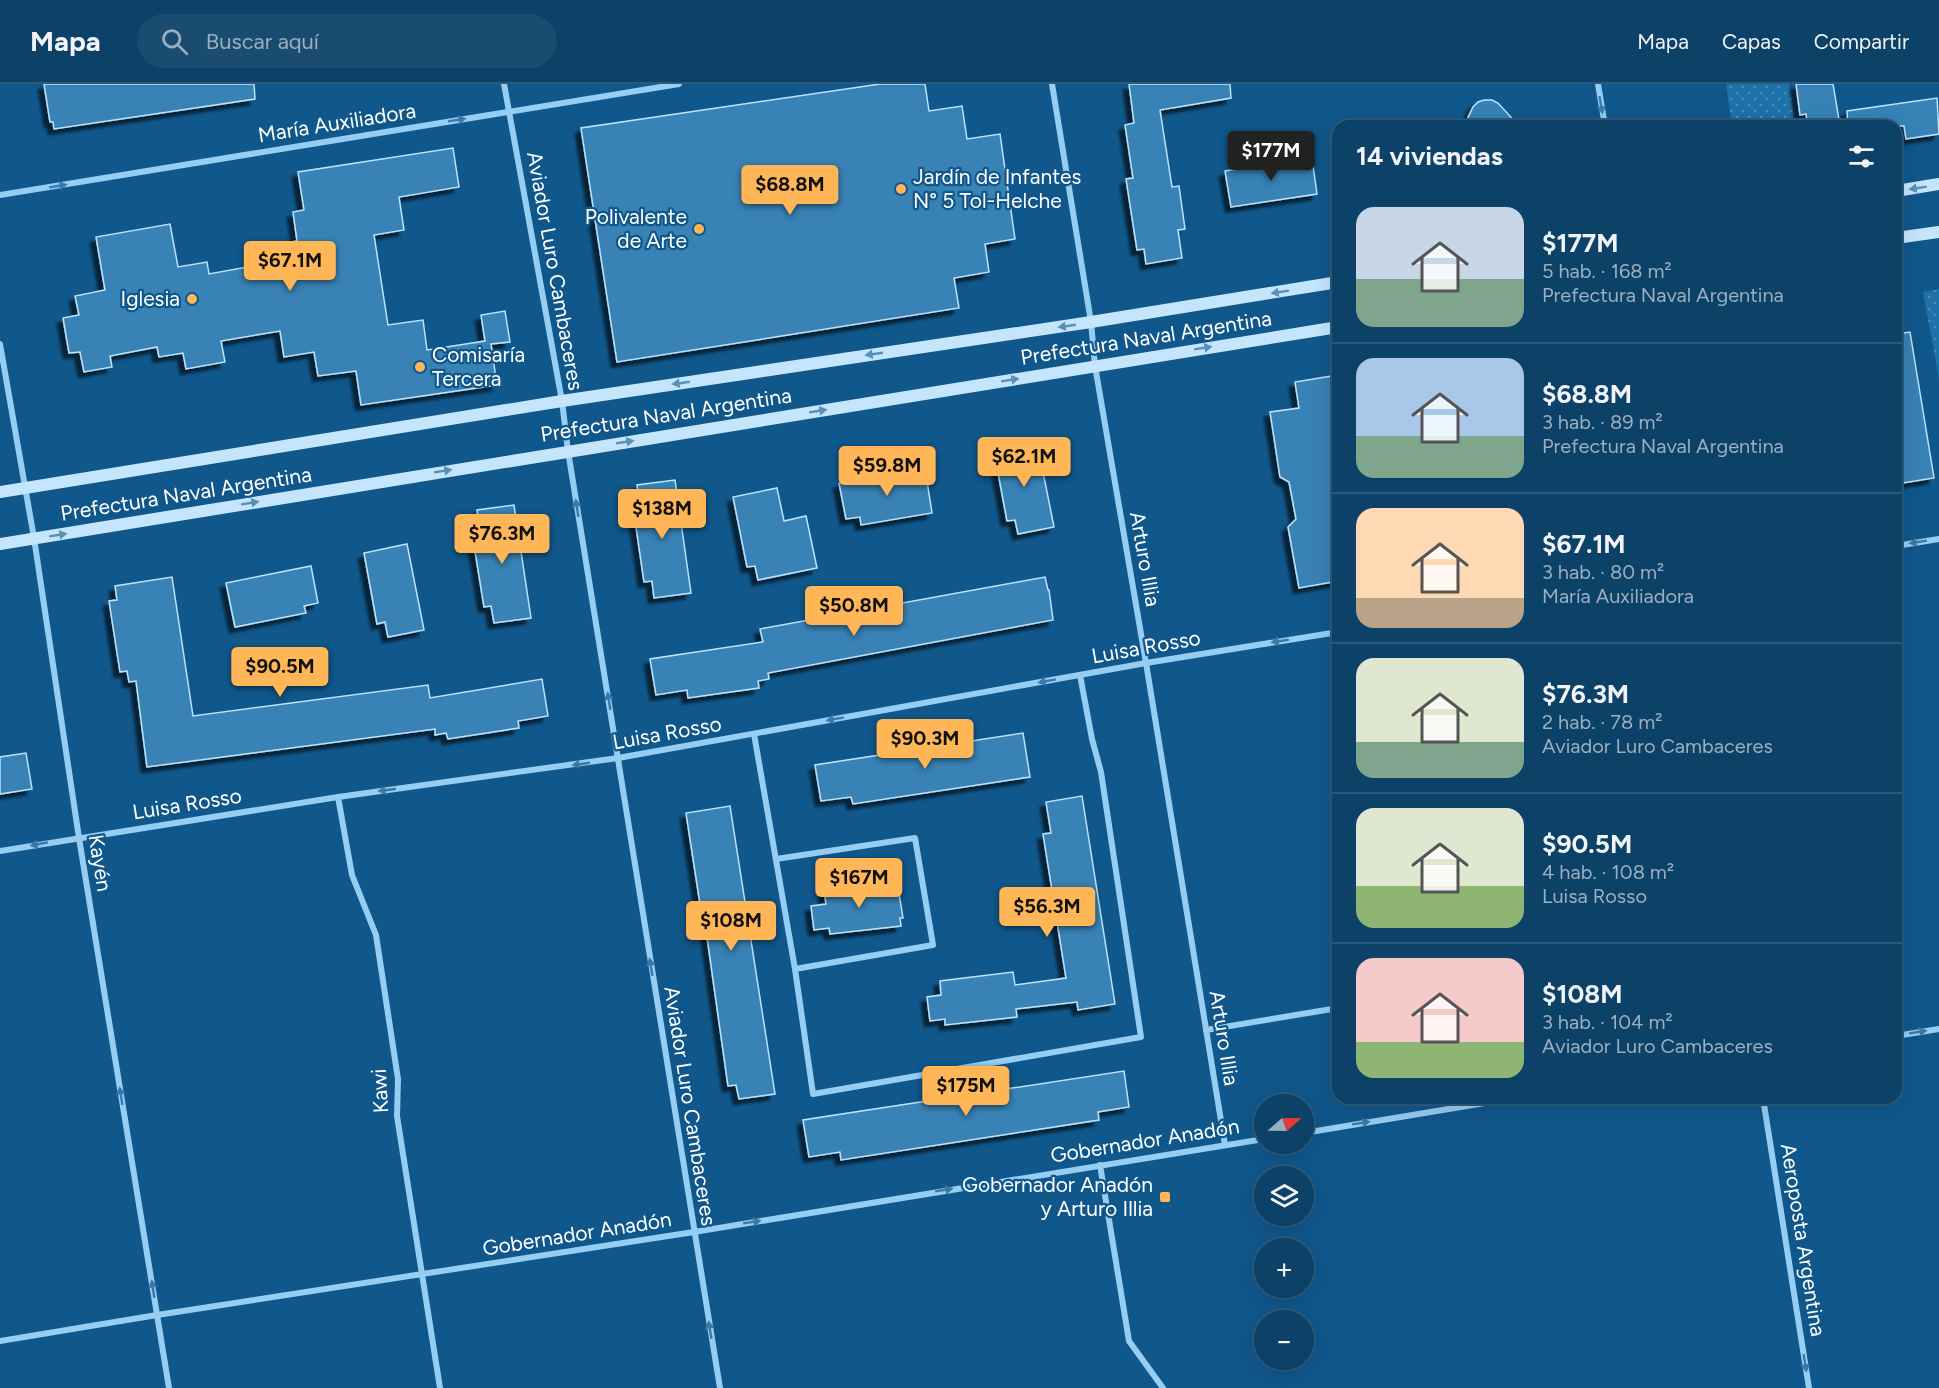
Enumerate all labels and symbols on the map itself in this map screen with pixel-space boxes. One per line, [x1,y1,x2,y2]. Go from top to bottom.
one-way arrow [1597,96,1606,115]
street label: María Auxiliadora [256,98,418,147]
one-way arrow [448,116,467,125]
pin: $177M [1229,131,1313,182]
street label: Aviador Luro Cambaceres [522,149,589,392]
place label: Jardín de Infantes N° 5 Tol-Helche [913,164,1081,213]
pin: $68.8M [741,165,839,216]
one-way arrow [48,181,67,190]
marker: Jardín de Infantes N° 5 Tol-Helche [894,182,908,196]
one-way arrow [1908,183,1927,192]
place label: Polivalente de Arte [585,204,687,253]
marker: Polivalente de Arte [692,222,706,236]
pin: $67.1M [241,241,339,292]
place label: Iglesia [121,286,180,311]
one-way arrow [1271,287,1290,296]
marker: Iglesia [185,292,199,306]
street label: Prefectura Naval Argentina [1019,305,1273,370]
one-way arrow [1057,321,1076,330]
place label: Comisaría Tercera [432,342,525,391]
one-way arrow [1193,344,1212,353]
one-way arrow [864,350,883,359]
marker: Comisaría Tercera [413,360,427,374]
one-way arrow [1001,375,1020,384]
one-way arrow [672,379,691,388]
street label: Prefectura Naval Argentina [539,382,793,447]
one-way arrow [808,406,827,415]
one-way arrow [616,437,635,446]
pin: $62.1M [975,437,1073,488]
pin: $59.8M [838,446,936,497]
street label: Prefectura Naval Argentina [59,461,313,526]
one-way arrow [433,467,452,476]
pin: $138M [620,489,704,540]
one-way arrow [241,498,260,507]
one-way arrow [572,499,581,518]
street label: Arturo Illia [1125,509,1166,608]
pin: $76.3M [453,514,551,565]
one-way arrow [48,530,67,539]
one-way arrow [1908,538,1927,547]
pin: $50.8M [805,586,903,637]
street label: Luisa Rosso [1089,625,1202,668]
one-way arrow [1271,637,1290,646]
pin: $90.5M [231,647,329,698]
one-way arrow [1038,677,1057,686]
one-way arrow [604,691,613,710]
street label: Luisa Rosso [610,711,723,754]
one-way arrow [825,715,844,724]
pin: $90.3M [876,719,974,770]
one-way arrow [571,759,590,768]
street label: Luisa Rosso [131,783,243,824]
one-way arrow [378,785,397,795]
street label: Kayén [84,833,117,893]
one-way arrow [30,840,49,849]
pin: $167M [817,858,901,909]
pin: $56.3M [998,887,1096,938]
pin: $108M [689,901,773,952]
one-way arrow [647,957,656,976]
street label: Aviador Luro Cambaceres [659,984,722,1228]
street label: Arturo Illia [1205,989,1244,1087]
one-way arrow [1908,1028,1927,1037]
pin: $175M [924,1066,1008,1117]
street label: Kawi [366,1068,393,1114]
one-way arrow [117,1087,126,1106]
north arrow [1254,1094,1314,1154]
street label: Gobernador Anadón [1049,1113,1241,1168]
one-way arrow [1352,1118,1371,1127]
street label: Aeroposta Argentina [1776,1142,1831,1338]
place label: Gobernador Anadón y Arturo Illia [962,1172,1153,1221]
one-way arrow [935,1186,954,1195]
marker: Gobernador Anadón y Arturo Illia [1158,1190,1172,1204]
street label: Gobernador Anadón [481,1206,673,1261]
one-way arrow [742,1217,761,1226]
one-way arrow [148,1279,157,1298]
one-way arrow [705,1321,714,1340]
one-way arrow [1801,1354,1810,1373]

